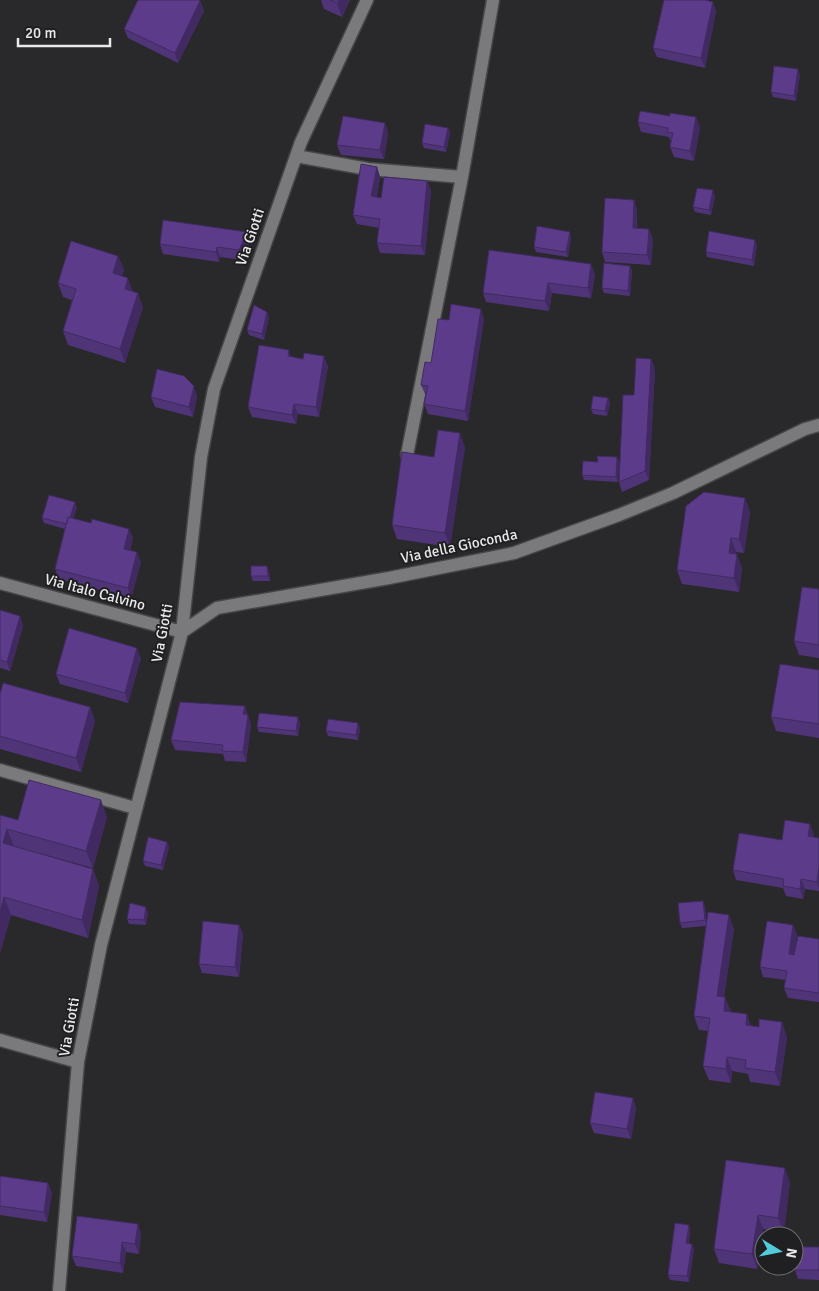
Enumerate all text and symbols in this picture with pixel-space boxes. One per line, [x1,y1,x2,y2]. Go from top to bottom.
scale bar [18,15,110,47]
text: 20 m [25,24,56,42]
street label: Via Giotti [232,206,268,268]
street label: Via della Gioconda [399,525,519,567]
street label: Via Italo Calvino [43,570,148,614]
street label: Via Giotti [147,602,177,664]
street label: Via Giotti [55,996,83,1058]
north arrow [754,1226,804,1276]
text: N [782,1247,801,1259]

